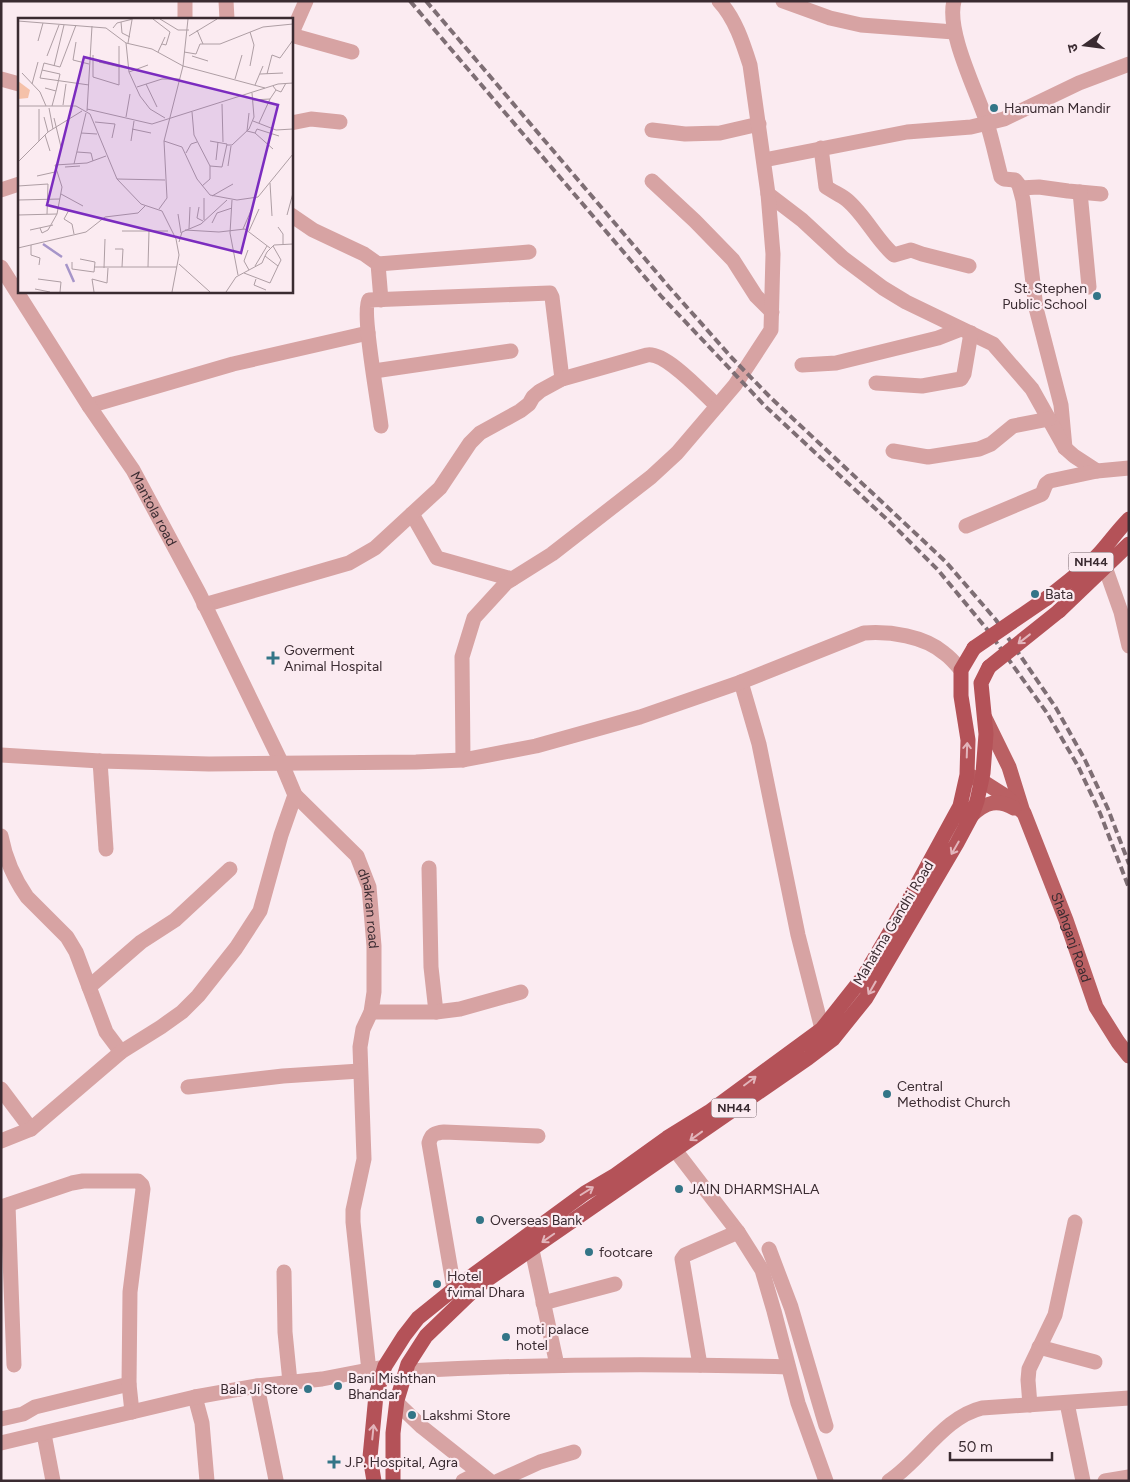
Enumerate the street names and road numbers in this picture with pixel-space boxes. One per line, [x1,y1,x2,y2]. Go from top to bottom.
street label: Mantola road [126,469,180,549]
road number: NH44 [1068,552,1114,572]
street label: Mahatma Gandhi Road [849,858,937,989]
street label: dhakran road [354,866,382,949]
street label: Shahganj Road [1047,890,1095,984]
road number: NH44 [712,1098,756,1118]

